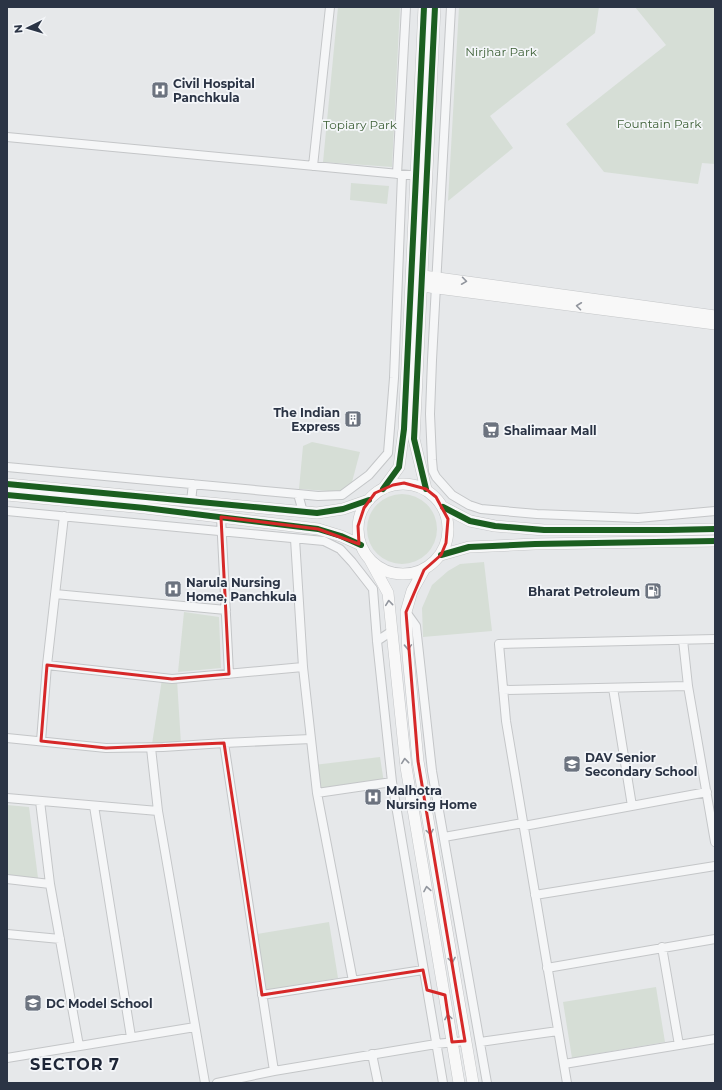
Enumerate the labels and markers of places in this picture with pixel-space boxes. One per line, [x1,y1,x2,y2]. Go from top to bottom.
place label: Civil Hospital Panchkula [173,76,255,105]
hospital icon: Civil Hospital Panchkula [150,80,170,100]
place label: The Indian Express [273,405,341,434]
building icon: The Indian Express [343,409,363,429]
supermarket icon: Shalimaar Mall [481,420,501,440]
place label: Shalimaar Mall [504,423,597,438]
place label: Narula Nursing Home, Panchkula [186,575,297,604]
hospital icon: Narula Nursing Home, Panchkula [163,579,183,599]
fuel station icon: Bharat Petroleum [643,581,663,601]
place label: Bharat Petroleum [528,584,640,599]
place label: DAV Senior Secondary School [585,750,697,779]
school or university icon: DAV Senior Secondary School [562,754,582,774]
place label: Malhotra Nursing Home [386,783,477,812]
hospital icon: Malhotra Nursing Home [363,787,383,807]
school or university icon: DC Model School [23,993,43,1013]
place label: DC Model School [46,996,153,1011]

